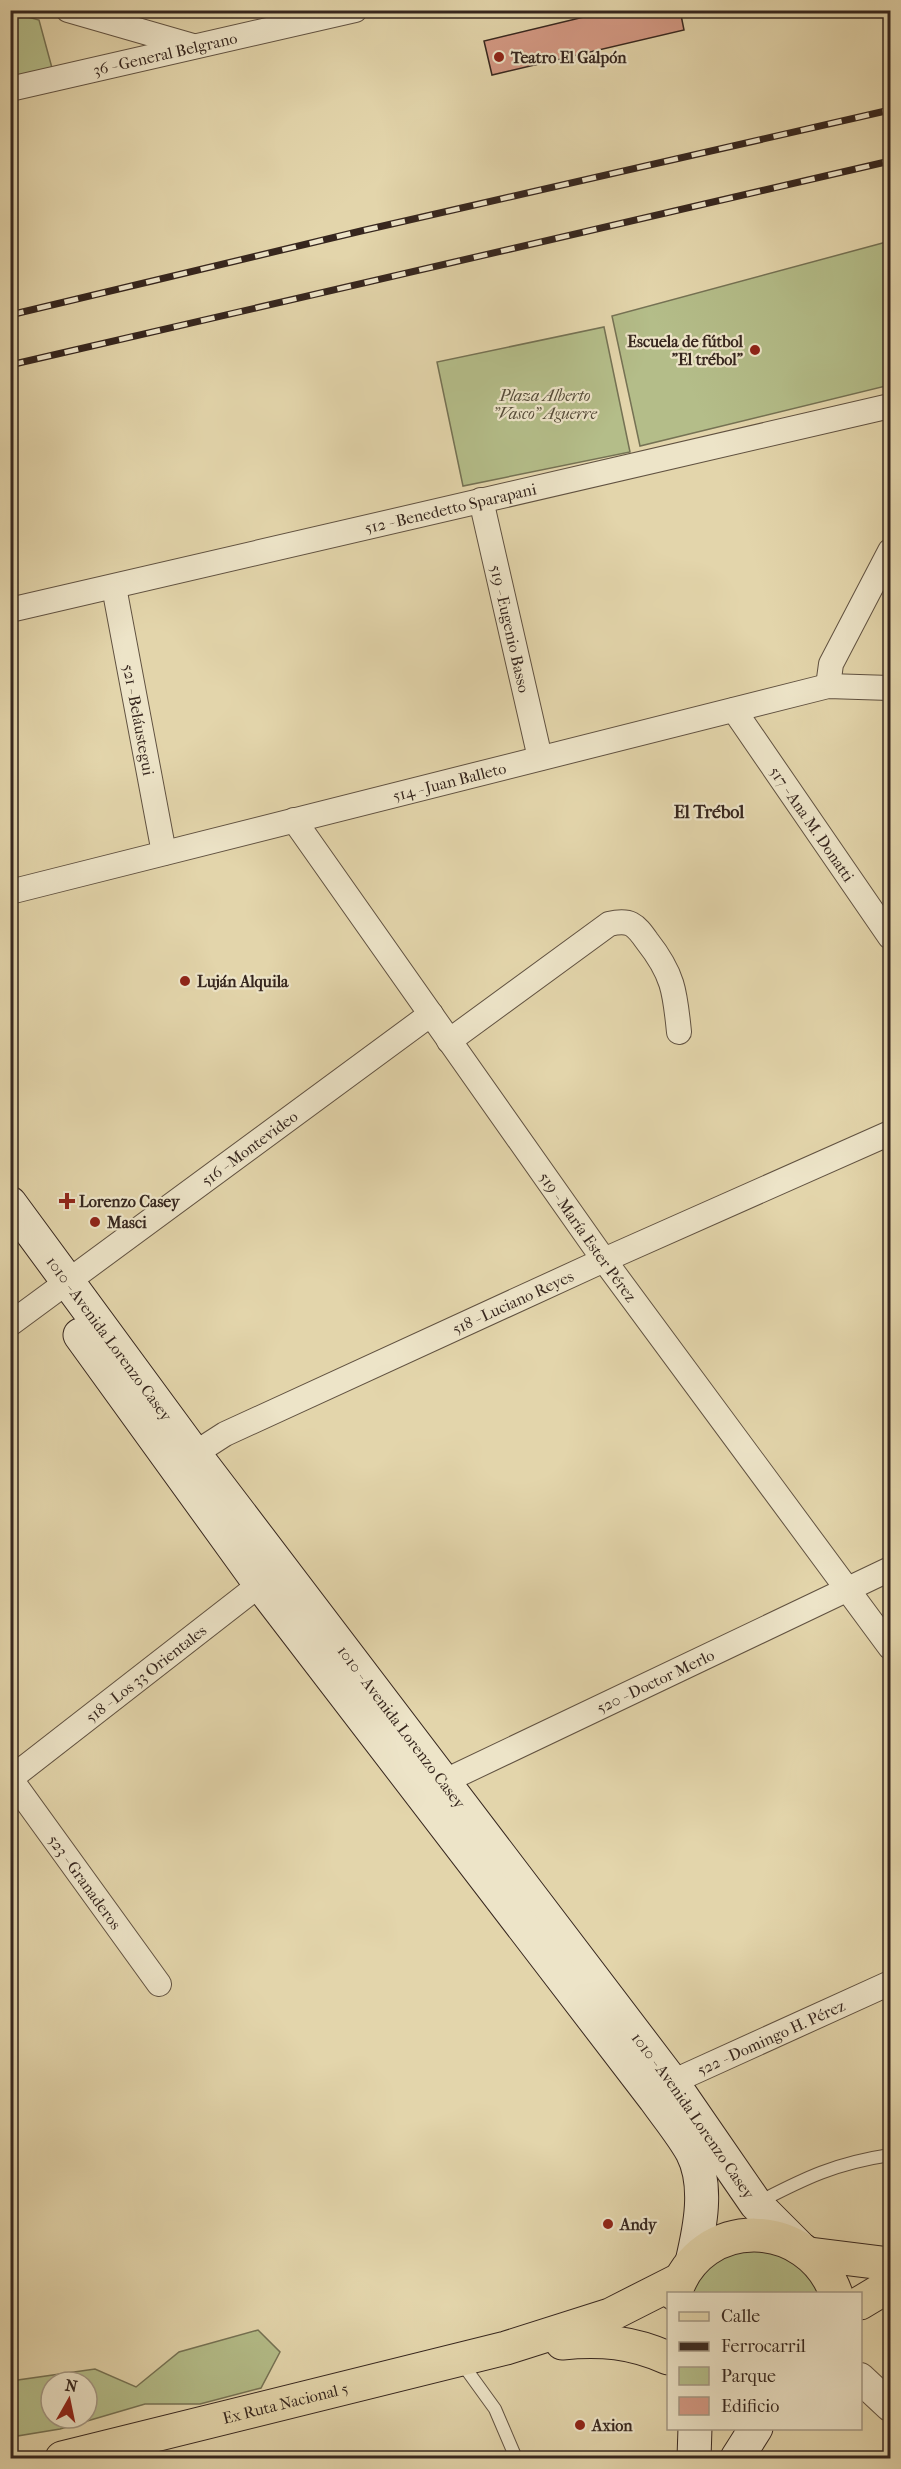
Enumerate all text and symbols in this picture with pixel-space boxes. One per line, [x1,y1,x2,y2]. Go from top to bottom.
street label: 36 - General Belgrano [91,28,239,79]
place label: Teatro El Galpón [510,48,627,68]
marker: Teatro El Galpón [492,50,506,64]
place label: Escuela de fútbol "El trébol" [627,332,744,369]
marker: Escuela de fútbol "El trébol" [748,343,762,357]
park label: Plaza Alberto "Vasco" Aguerre [493,386,598,423]
street label: 512 - Benedetto Sparapani [363,479,538,537]
street label: 519 - Eugenio Basso [487,563,534,694]
street label: 521 - Beláustegui [119,662,159,777]
street label: 514 - Juan Balleto [391,758,508,805]
street label: 517 - Ana M. Donatti [766,762,859,885]
district label: El Trébol [674,802,745,823]
place label: Luján Alquila [197,972,289,992]
marker: Luján Alquila [178,974,192,988]
street label: 516 - Montevideo [197,1106,301,1190]
street label: 519 - María Ester Pérez [535,1168,641,1305]
place label: Lorenzo Casey [79,1192,181,1212]
marker: Lorenzo Casey [60,1194,74,1208]
place label: Masci [106,1213,147,1232]
marker: Masci [88,1215,102,1229]
street label: 1010 - Avenida Lorenzo Casey [43,1252,177,1425]
street label: 518 - Luciano Reyes [449,1266,576,1338]
street label: 518 - Los 33 Orientales [82,1620,210,1726]
street label: 1010 - Avenida Lorenzo Casey [334,1641,470,1812]
street label: 520 - Doctor Merlo [593,1645,717,1717]
street label: 523 - Granaderos [44,1831,126,1933]
street label: 522 - Domingo H. Pérez [694,1995,848,2079]
street label: 1010 - Avenida Lorenzo Casey [628,2028,759,2203]
place label: Andy [619,2215,658,2235]
marker: Andy [601,2217,615,2231]
legend [667,2292,862,2430]
text: Calle [721,2306,760,2327]
text: Ferrocarril [721,2336,806,2357]
text: Parque [721,2366,776,2387]
north arrow [39,2370,99,2430]
text: N [64,2375,80,2396]
street label: Ex Ruta Nacional 5 [220,2378,350,2427]
text: Edificio [721,2396,779,2417]
place label: Axion [591,2416,633,2435]
marker: Axion [573,2418,587,2432]

